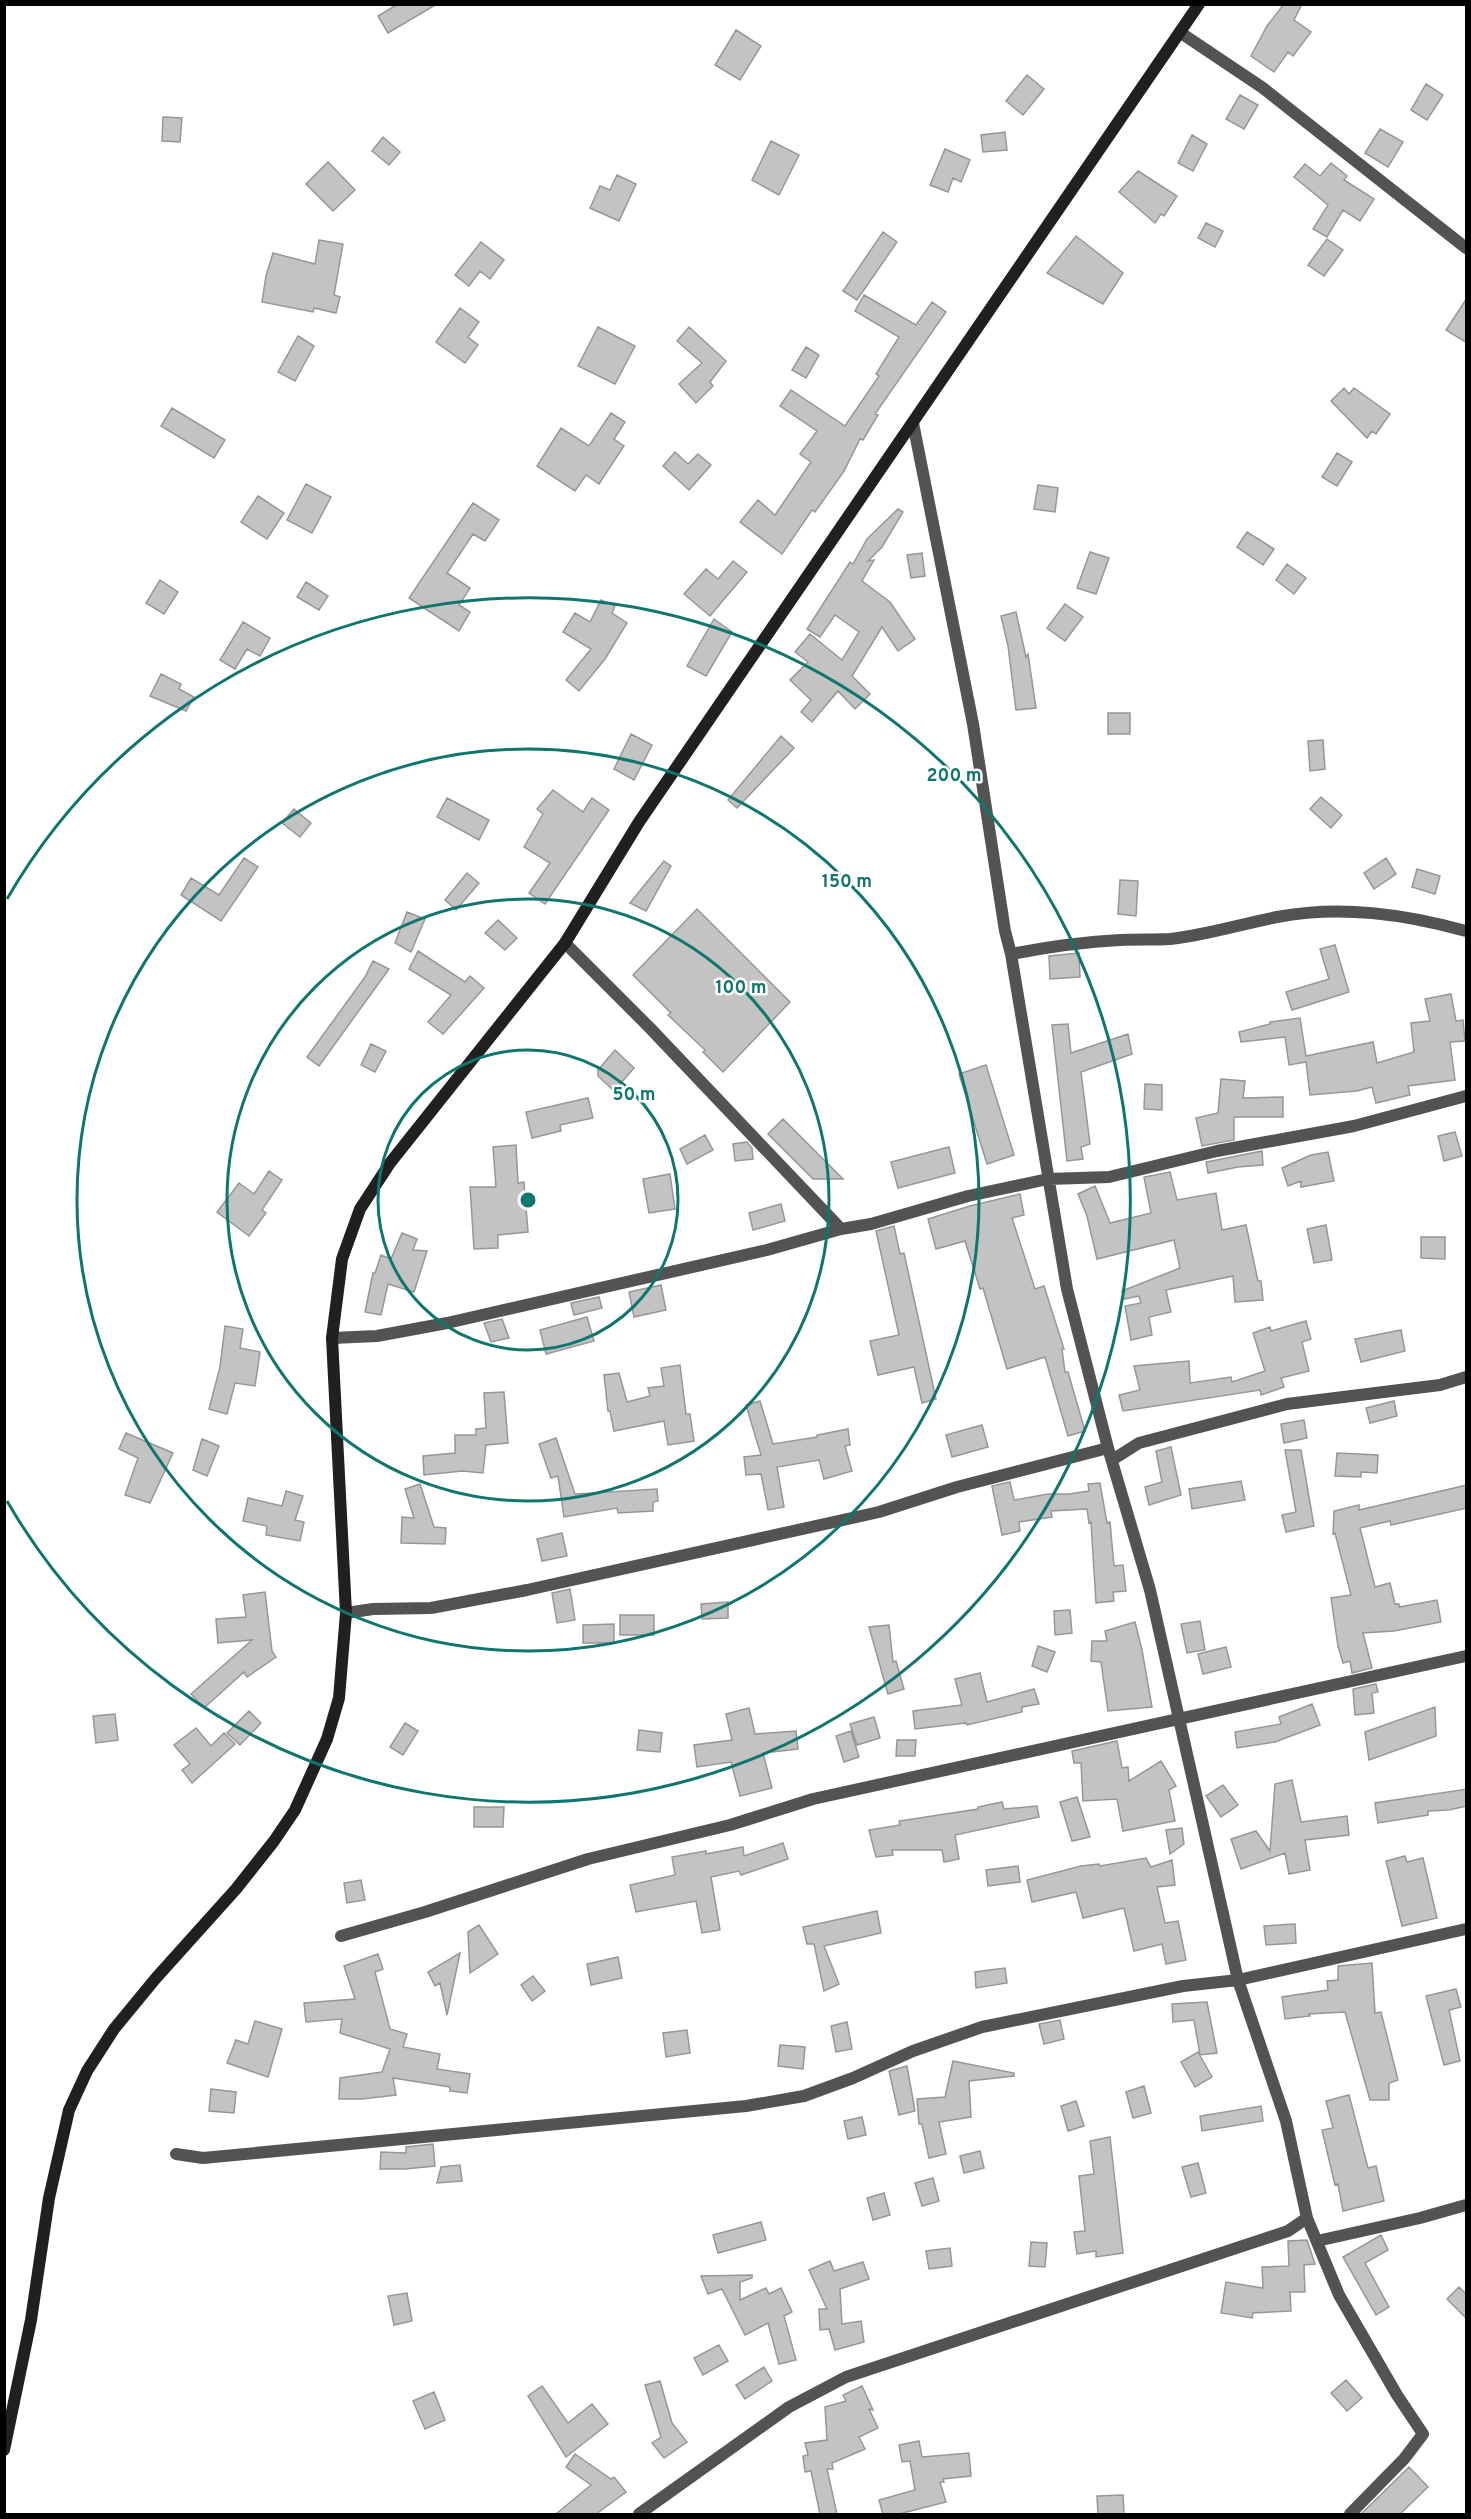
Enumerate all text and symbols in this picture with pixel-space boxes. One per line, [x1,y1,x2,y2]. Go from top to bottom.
text: 200 m [926,765,982,788]
text: 150 m [822,871,872,894]
text: 100 m [715,977,767,1000]
text: 50 m [612,1084,656,1107]
centre of rings [518,1190,538,1210]

